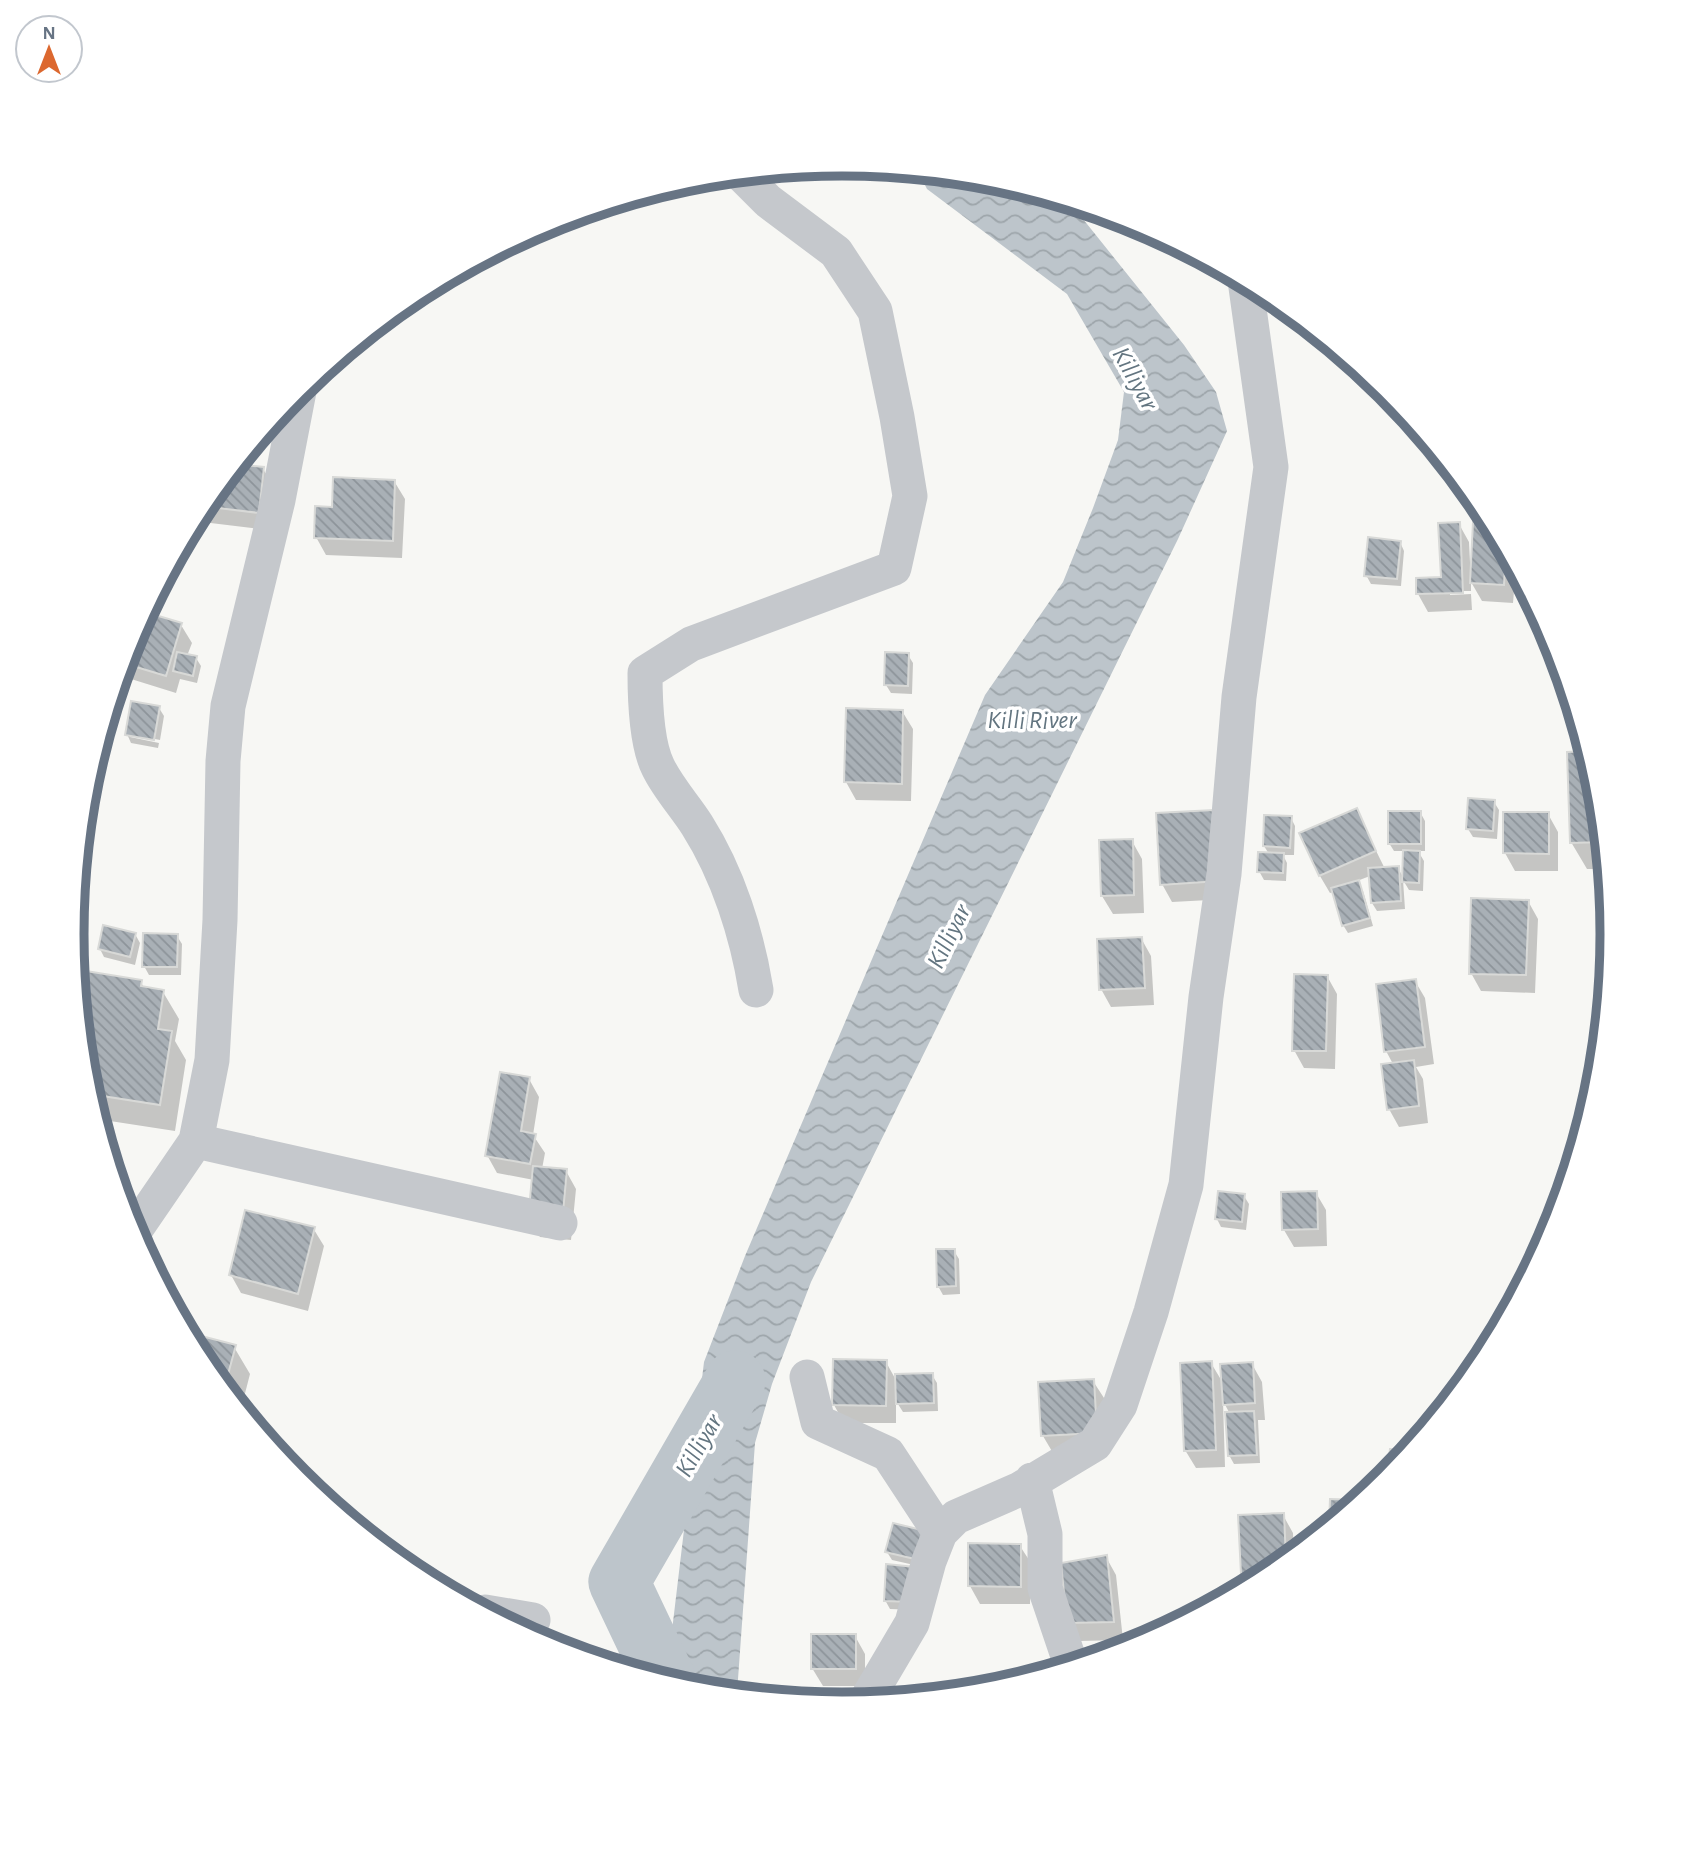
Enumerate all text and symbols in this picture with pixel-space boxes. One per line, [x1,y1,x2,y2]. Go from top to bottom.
north arrow [14,14,84,84]
text: N [42,24,56,43]
water label: Killiyar [1107,342,1164,416]
water label: Killi River [987,707,1078,733]
water label: Killiyar [922,899,976,973]
water label: Killiyar [671,1408,728,1481]

